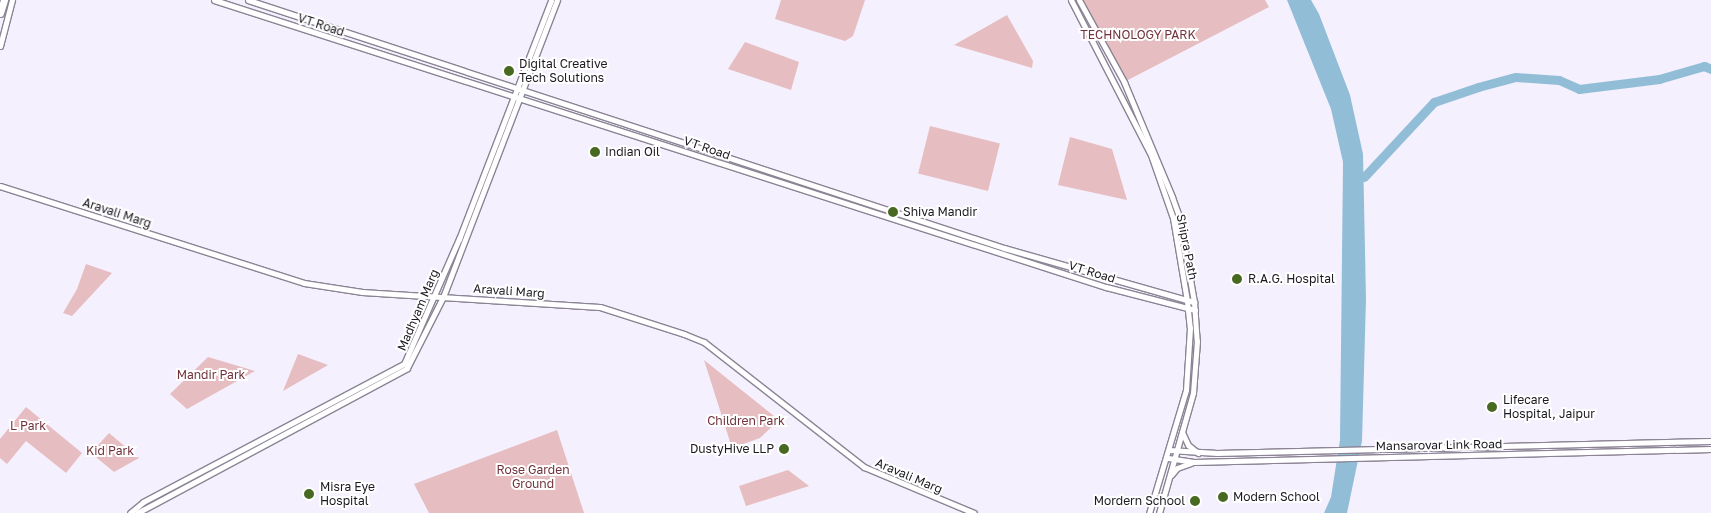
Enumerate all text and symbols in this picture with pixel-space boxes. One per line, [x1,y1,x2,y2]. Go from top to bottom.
street label: VT Road [296,11,346,39]
park label: TECHNOLOGY PARK [1080,28,1196,42]
place label: Digital Creative Tech Solutions [519,57,607,85]
marker: Digital Creative Tech Solutions [503,65,515,77]
street label: VT Road [682,133,732,163]
place label: Indian Oil [605,145,660,159]
marker: Indian Oil [589,146,601,158]
street label: Aravali Marg [81,195,153,231]
place label: Shiva Mandir [903,205,977,219]
marker: Shiva Mandir [887,206,899,218]
street label: Shipra Path [1174,213,1200,281]
street label: VT Road [1067,258,1117,286]
street label: Madhyam Marg [394,267,442,353]
marker: R.A.G. Hospital [1230,272,1244,286]
place label: R.A.G. Hospital [1248,272,1335,286]
street label: Aravali Marg [473,281,545,301]
park label: Mandir Park [177,368,245,382]
place label: Lifecare Hospital, Jaipur [1503,393,1595,421]
marker: Lifecare Hospital, Jaipur [1485,400,1499,414]
park label: Children Park [707,414,785,428]
park label: L Park [10,419,46,433]
street label: Mansarovar Link Road [1376,437,1502,453]
place label: DustyHive LLP [690,442,774,456]
marker: DustyHive LLP [778,443,790,455]
park label: Kid Park [86,444,134,458]
street label: Aravali Marg [873,455,945,497]
park label: Rose Garden Ground [496,463,570,491]
place label: Misra Eye Hospital [320,480,375,508]
marker: Misra Eye Hospital [302,487,316,501]
place label: Modern School [1233,490,1320,504]
marker: Modern School [1217,491,1229,503]
place label: Mordern School [1094,494,1185,508]
marker: Mordern School [1189,495,1201,507]

